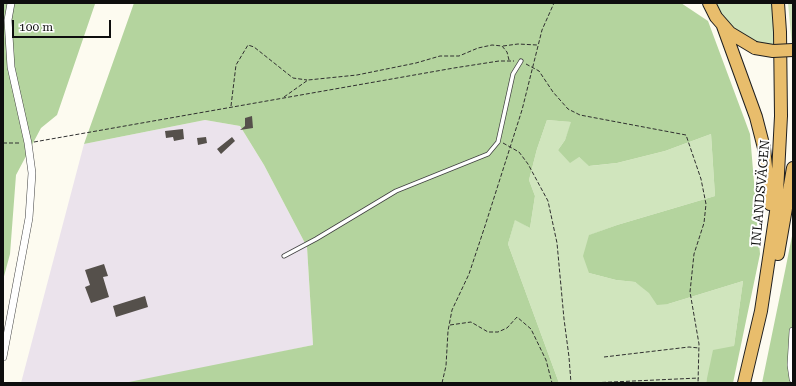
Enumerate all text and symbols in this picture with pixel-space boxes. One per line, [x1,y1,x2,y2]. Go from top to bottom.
scale bar [14,12,113,38]
text: 100 m [19,20,53,34]
street label: INLANDSVÄGEN [749,139,773,247]

